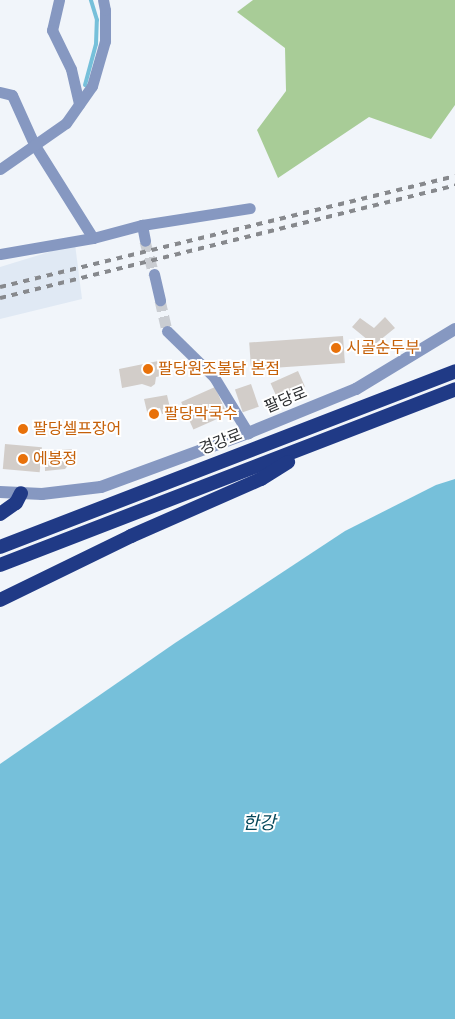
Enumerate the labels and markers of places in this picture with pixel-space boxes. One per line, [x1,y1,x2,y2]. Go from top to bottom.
place label: 시골순두부 [346,338,420,358]
marker: 시골순두부 [330,342,342,354]
place label: 팔당원조불닭 본점 [158,359,280,379]
marker: 팔당원조불닭 본점 [142,363,154,375]
place label: 팔당막국수 [164,404,238,424]
marker: 팔당막국수 [148,408,160,420]
place label: 팔당셀프장어 [33,419,121,439]
marker: 팔당셀프장어 [17,423,29,435]
place label: 에봉정 [33,449,77,469]
marker: 에봉정 [17,453,29,465]

